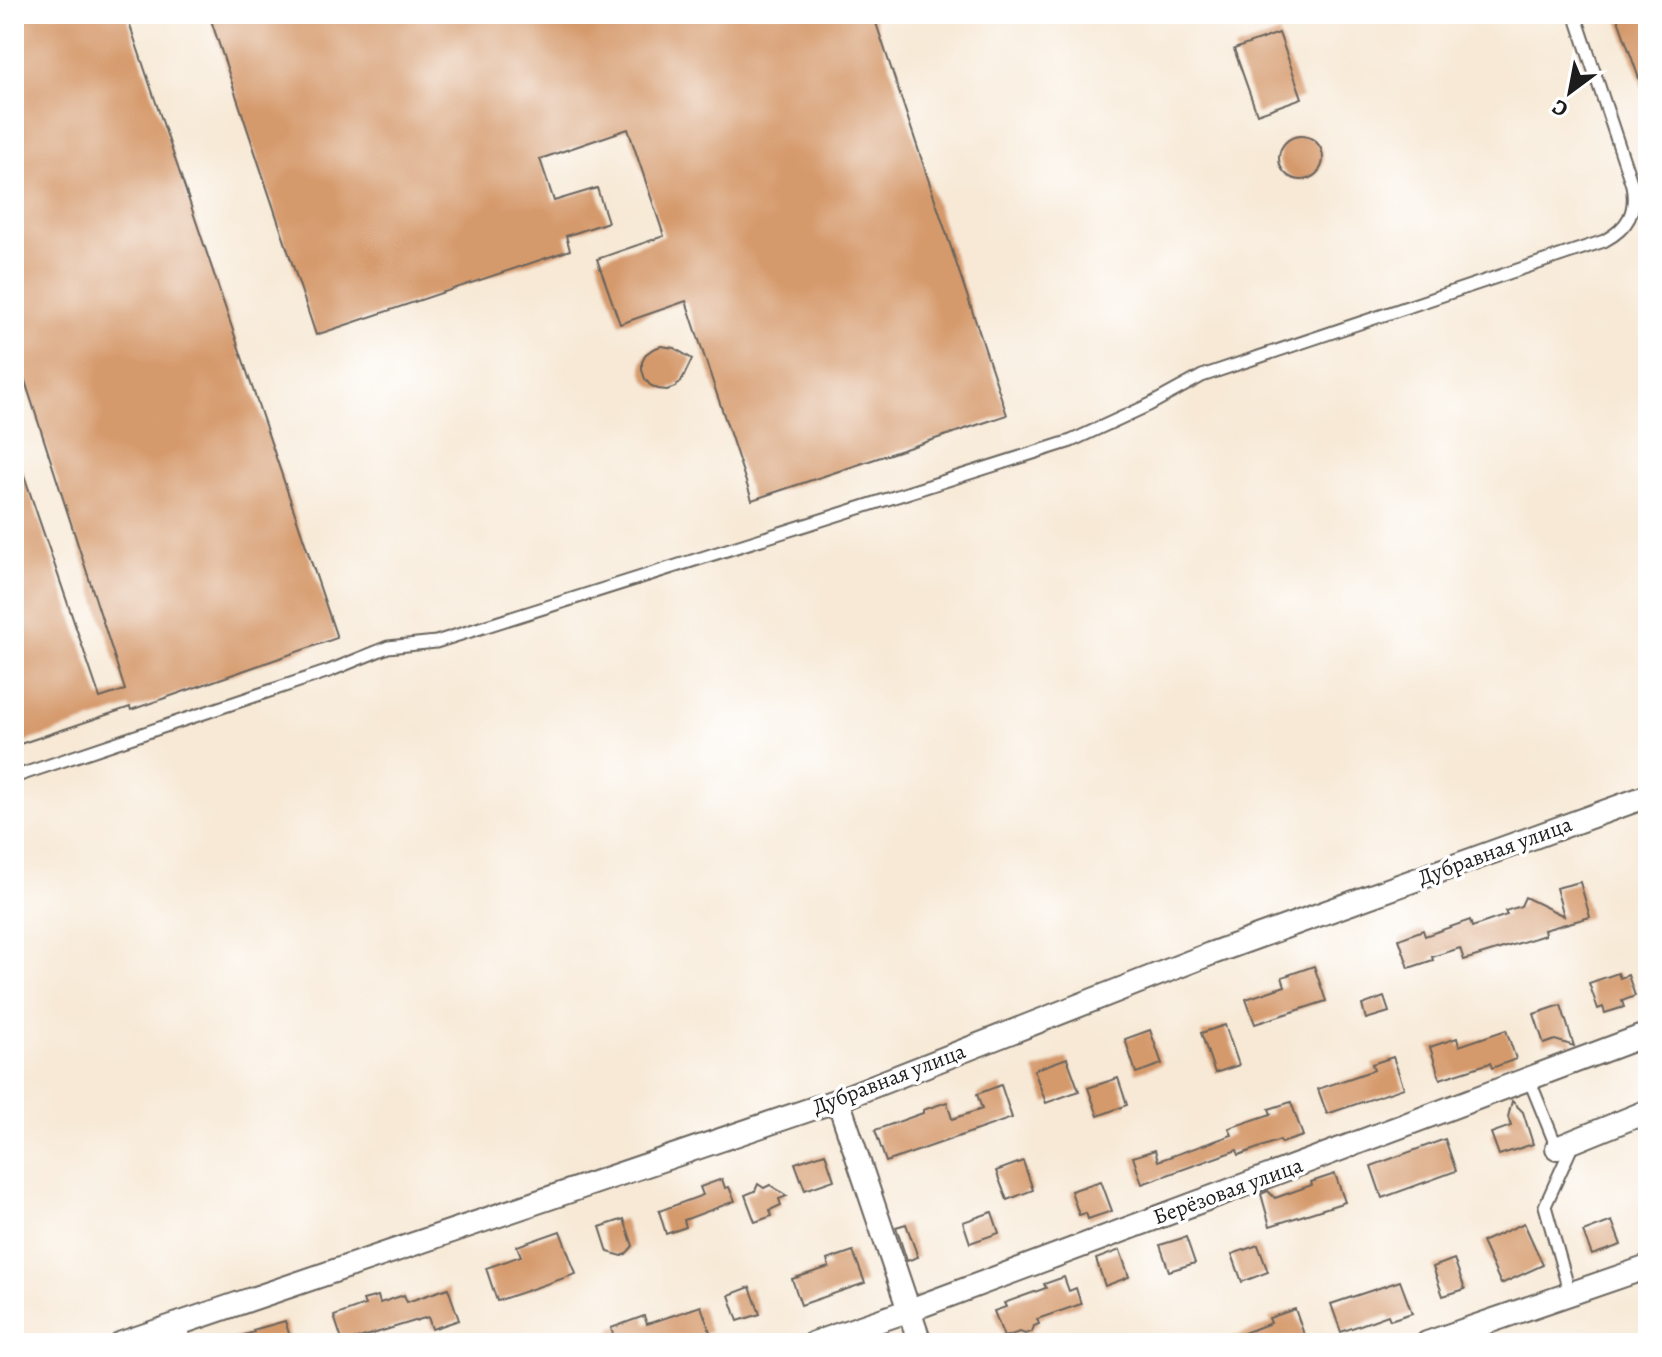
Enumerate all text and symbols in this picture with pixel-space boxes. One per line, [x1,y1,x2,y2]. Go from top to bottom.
north arrow [1530,52,1610,132]
text: С [1546,92,1574,124]
street label: Дубравная улица [1414,809,1577,893]
street label: Дубравная улица [808,1036,971,1122]
street label: Берёзовая улица [1149,1150,1308,1232]

